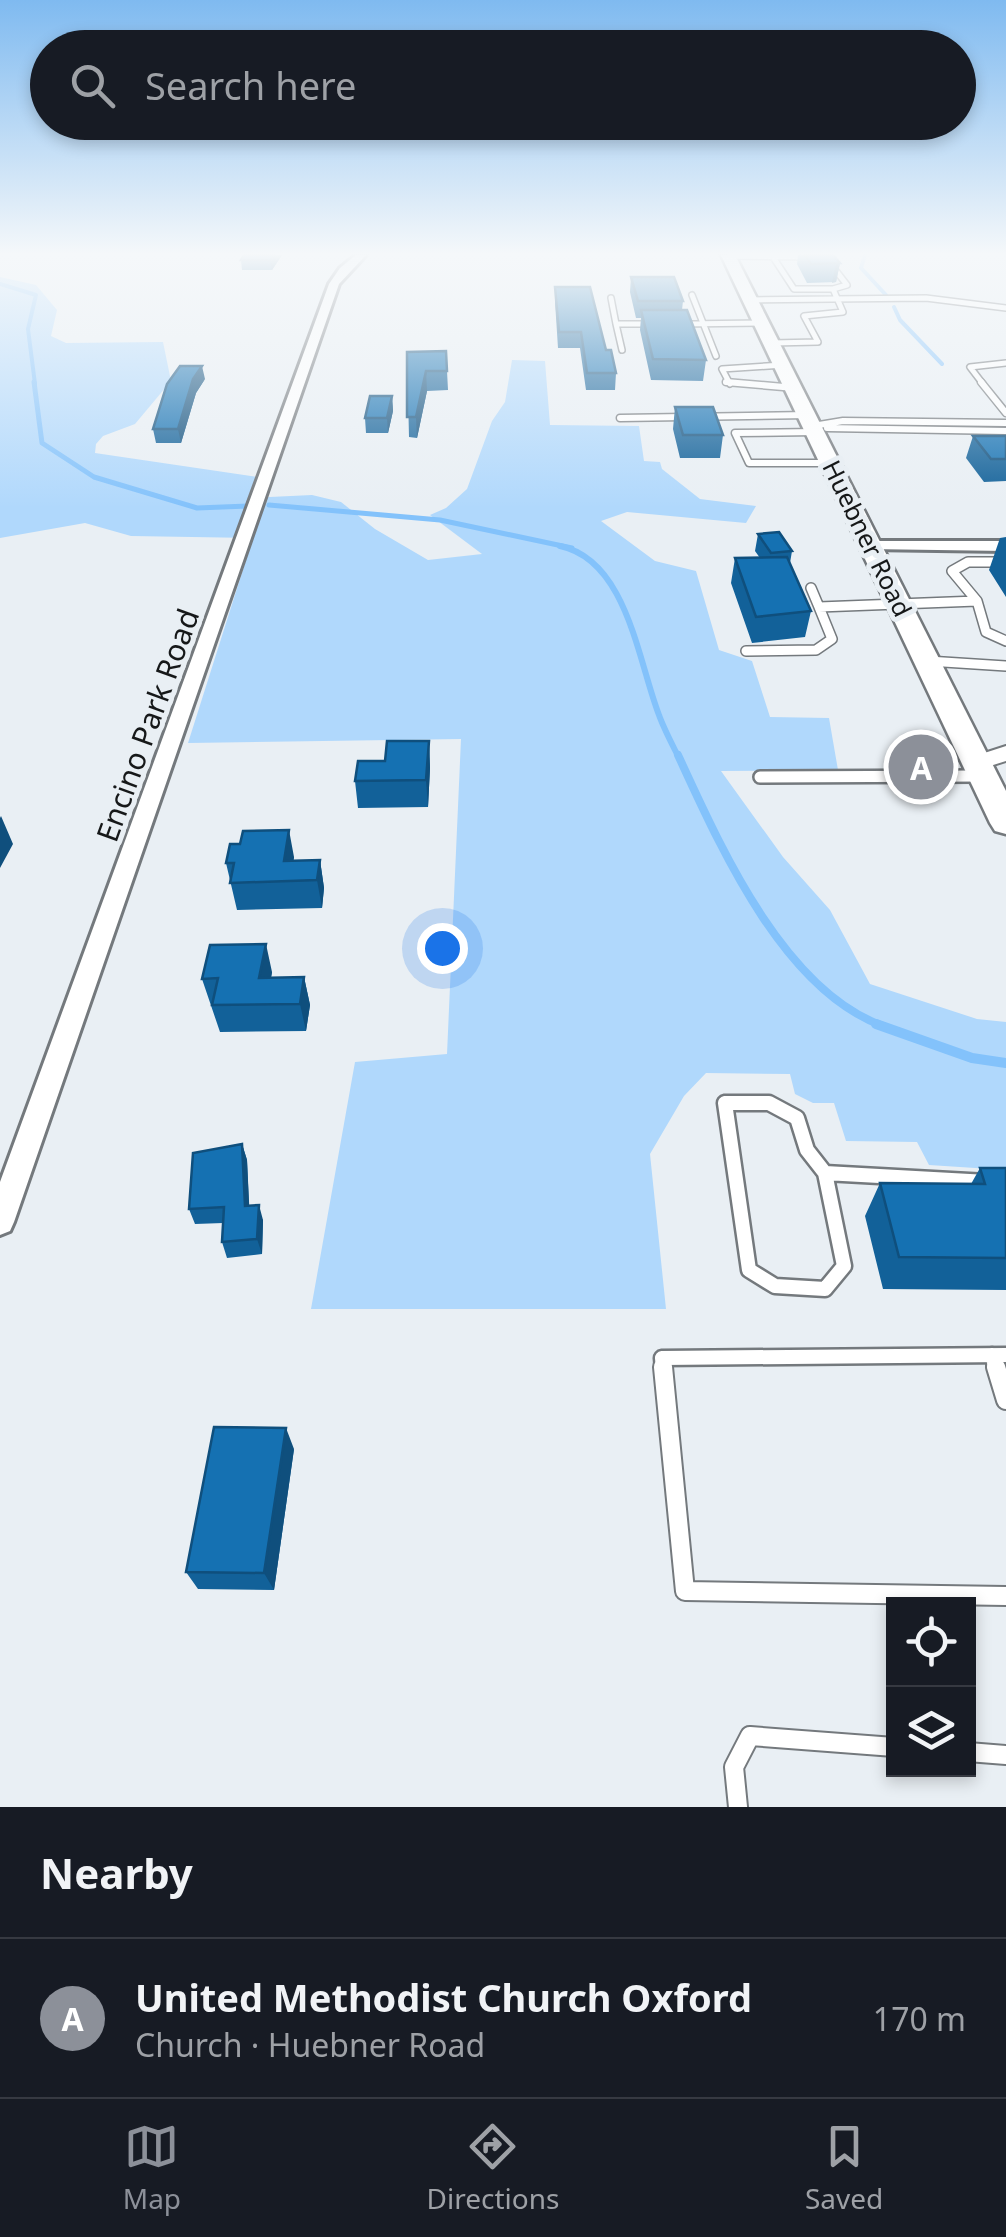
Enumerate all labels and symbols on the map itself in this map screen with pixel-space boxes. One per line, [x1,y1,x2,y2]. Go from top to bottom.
street label: Huebner Road [815,454,921,622]
street label: Encino Park Road [86,603,208,847]
pin: A [888,730,954,804]
your location [417,923,468,974]

